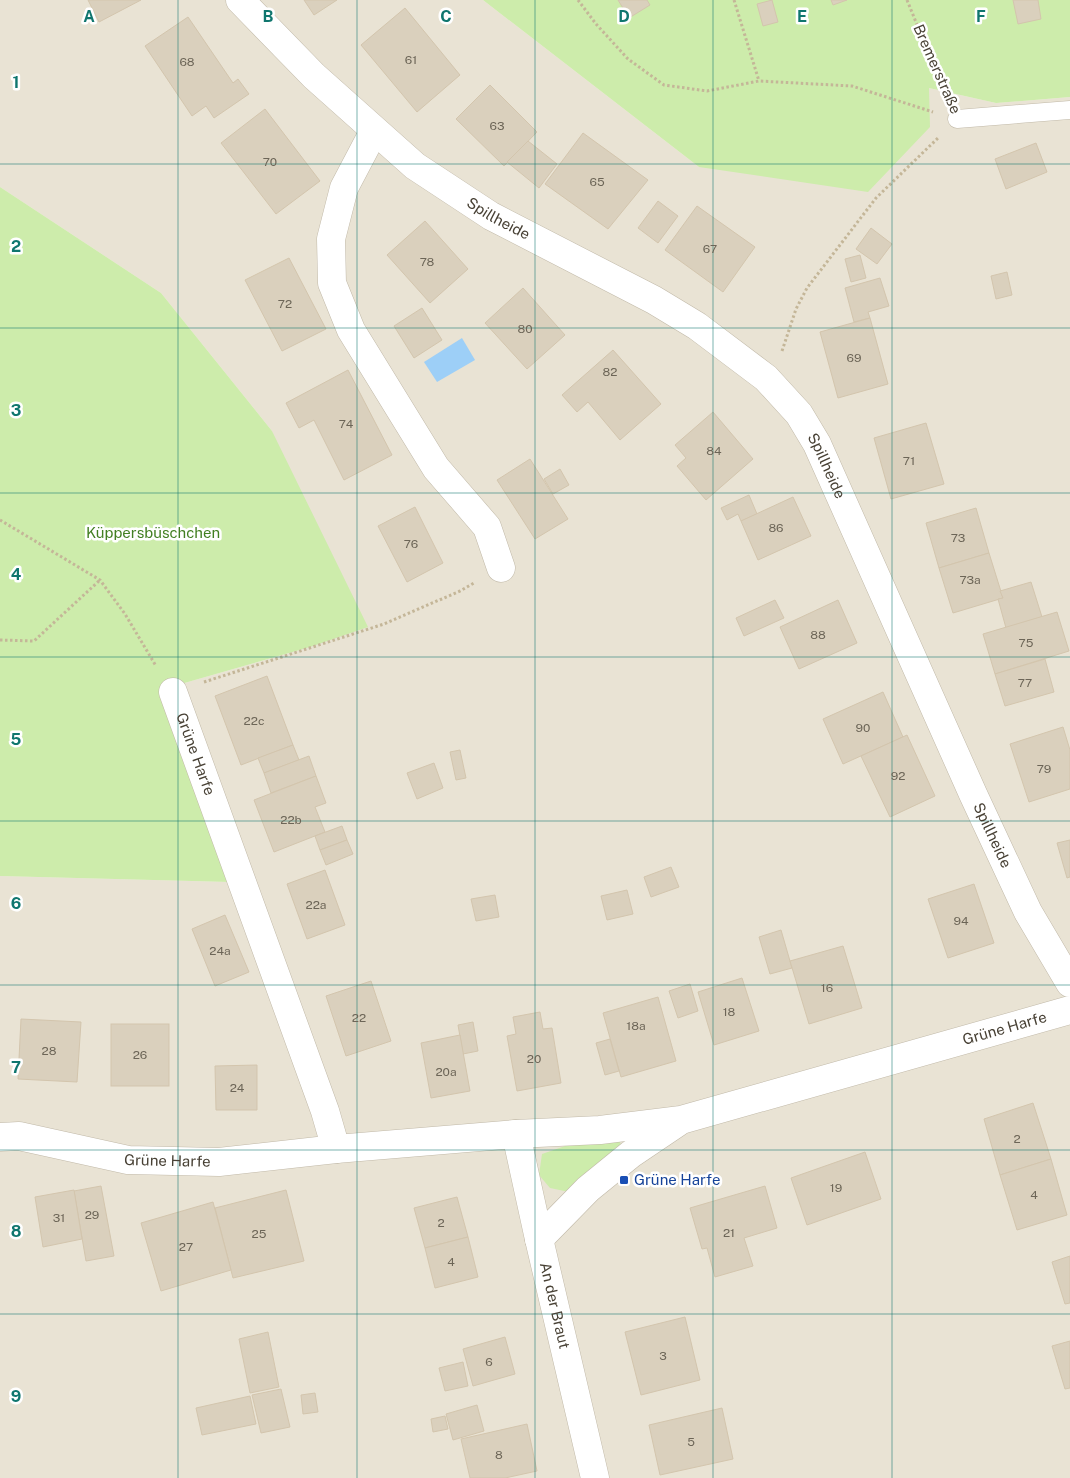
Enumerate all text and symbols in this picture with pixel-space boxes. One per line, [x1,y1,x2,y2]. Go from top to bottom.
text: A [83,7,95,26]
text: B [263,7,274,26]
text: C [440,7,452,26]
text: D [618,7,630,26]
text: E [797,7,807,26]
text: F [976,7,986,26]
street label: Bremerstraße [910,21,965,116]
house number: 61 [405,53,417,67]
house number: 68 [179,55,195,69]
text: 1 [13,73,19,92]
house number: 63 [490,119,504,133]
house number: 70 [263,155,277,169]
house number: 65 [589,175,605,189]
street label: Spillheide [464,193,533,243]
text: 2 [11,237,21,256]
house number: 67 [703,242,717,256]
house number: 78 [420,255,435,269]
house number: 72 [278,297,292,311]
house number: 80 [517,322,533,336]
house number: 69 [847,351,861,365]
house number: 82 [603,365,617,379]
text: 3 [11,401,21,420]
house number: 74 [339,417,354,431]
street label: Spillheide [804,430,849,501]
house number: 84 [706,444,722,458]
house number: 71 [903,454,915,468]
house number: 86 [768,521,784,535]
park label: Küppersbüschchen [86,524,220,541]
house number: 73 [951,531,965,545]
house number: 76 [404,537,418,551]
text: 4 [11,565,22,584]
house number: 73a [959,573,981,587]
house number: 88 [810,628,826,642]
house number: 75 [1019,636,1034,650]
house number: 77 [1018,676,1032,690]
street label: Grüne Harfe [173,710,219,797]
house number: 22c [244,714,264,728]
house number: 90 [856,721,870,735]
text: 5 [11,730,22,749]
house number: 79 [1037,762,1051,776]
house number: 92 [891,769,905,783]
street label: Spillheide [970,800,1015,870]
house number: 22b [280,813,302,827]
text: 6 [11,894,21,913]
house number: 22a [306,898,326,912]
house number: 94 [953,914,969,928]
house number: 24a [209,944,231,958]
house number: 16 [821,981,833,995]
house number: 18 [723,1005,736,1019]
street label: Grüne Harfe [961,1008,1048,1048]
house number: 22 [352,1011,366,1025]
house number: 18a [626,1019,646,1033]
house number: 28 [42,1044,57,1058]
house number: 26 [133,1048,147,1062]
house number: 20 [527,1052,541,1066]
text: 7 [11,1058,21,1077]
house number: 20a [435,1065,457,1079]
house number: 24 [230,1081,245,1095]
house number: 2 [1013,1132,1021,1146]
street label: Grüne Harfe [124,1151,211,1170]
place label: Grüne Harfe [634,1171,720,1188]
marker: Grüne Harfe [618,1174,630,1186]
house number: 19 [830,1181,842,1195]
house number: 4 [1030,1188,1038,1202]
house number: 29 [85,1208,99,1222]
house number: 31 [53,1211,65,1225]
house number: 2 [437,1216,445,1230]
text: 8 [11,1222,22,1241]
house number: 21 [723,1226,735,1240]
house number: 25 [252,1227,267,1241]
house number: 27 [179,1240,193,1254]
house number: 4 [447,1255,455,1269]
street label: An der Braut [537,1261,573,1351]
house number: 3 [659,1349,667,1363]
house number: 6 [485,1355,493,1369]
text: 9 [11,1387,21,1406]
house number: 5 [687,1435,695,1449]
house number: 8 [495,1448,503,1462]

